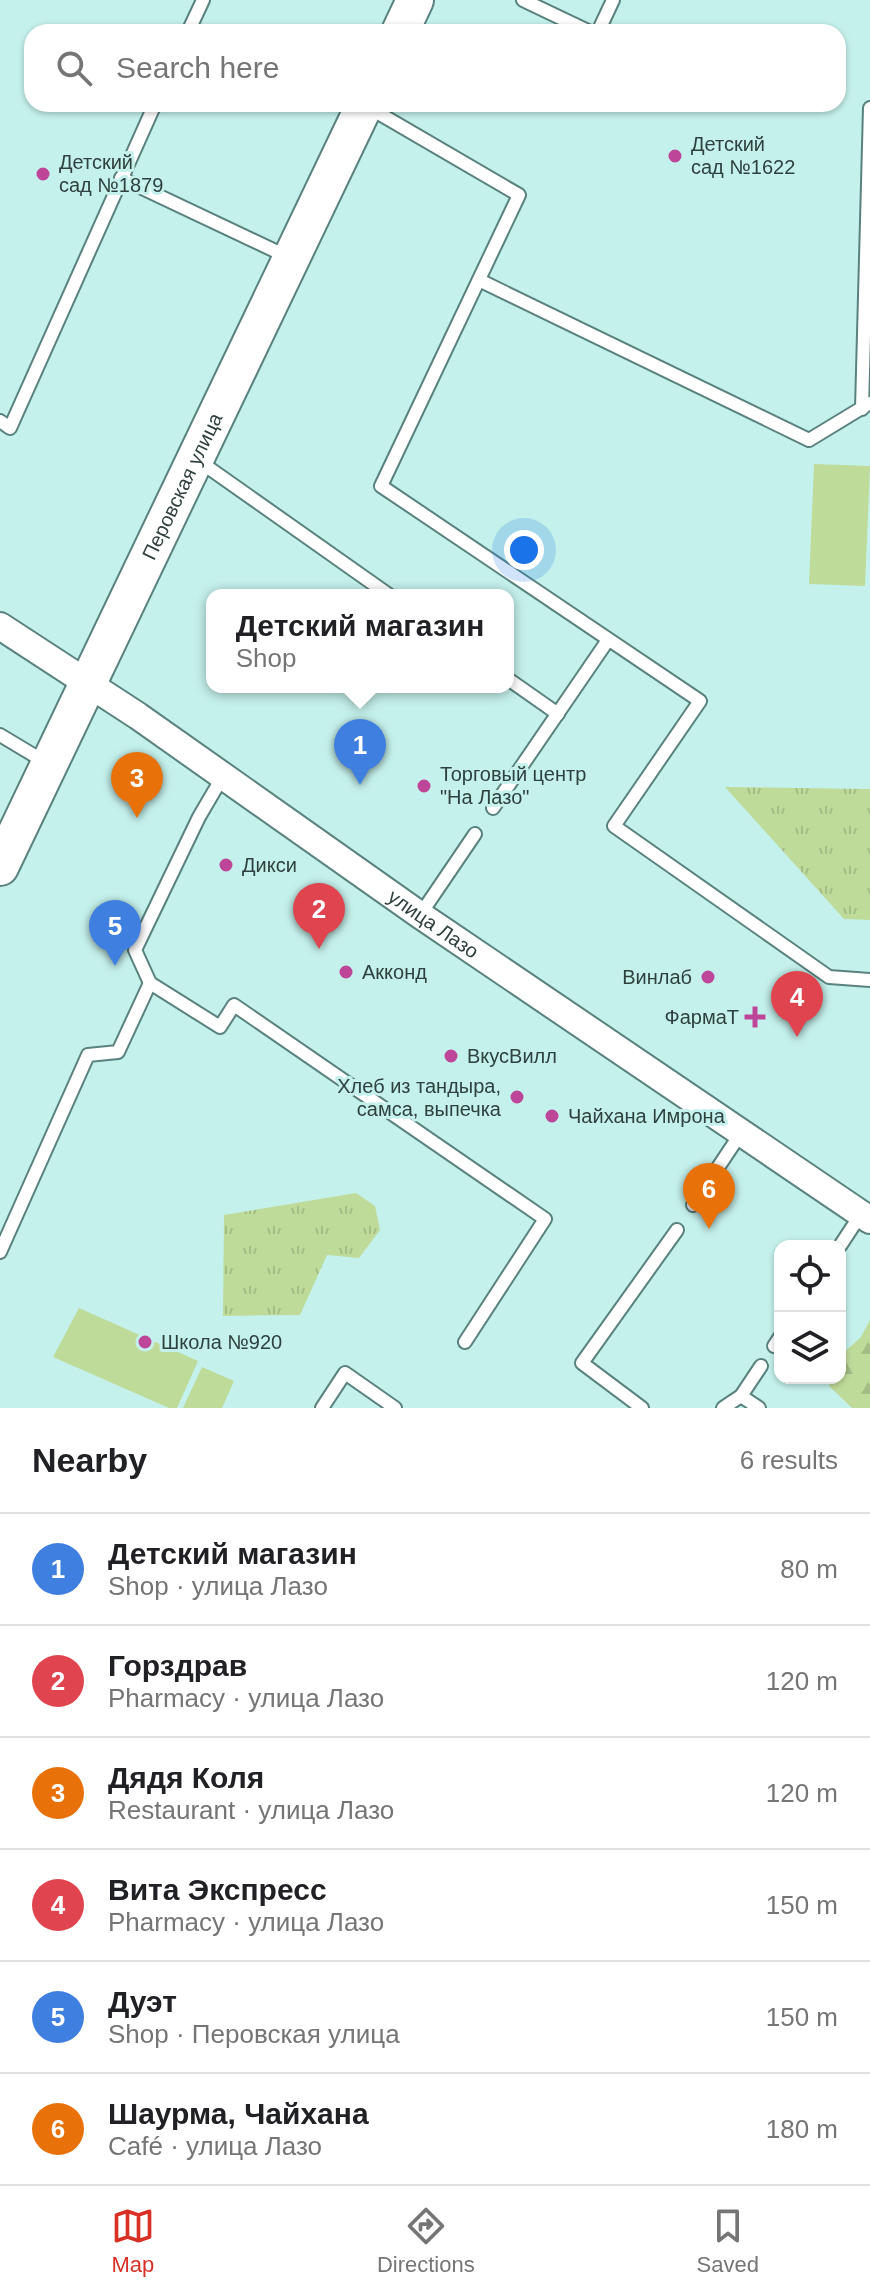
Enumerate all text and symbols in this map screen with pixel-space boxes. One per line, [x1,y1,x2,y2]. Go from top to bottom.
search box [24,24,846,112]
icon: search [52,46,96,90]
text: Search here [116,51,279,84]
place label: Детский сад №1622 [691,133,795,178]
marker: Детский сад №1622 [666,147,684,165]
place label: Детский сад №1879 [59,151,163,196]
marker: Детский сад №1879 [34,165,52,183]
street label: Перовская улица [138,409,227,563]
your location [504,530,544,570]
popup [206,589,514,693]
text: Детский магазин [236,609,484,642]
text: Shop [236,643,296,673]
pin: 1 [334,719,386,785]
pin: 3 [111,752,163,818]
place label: Торговый центр "На Лазо" [440,763,586,808]
marker: Торговый центр "На Лазо" [415,777,433,795]
place label: Дикси [242,854,297,876]
marker: Дикси [217,856,235,874]
pin: 2 [293,883,345,949]
street label: улица Лазо [384,885,483,963]
pin: 5 [89,900,141,966]
place label: Акконд [362,961,427,983]
marker: Акконд [337,963,355,981]
place label: Винлаб [622,966,692,988]
marker: Винлаб [699,968,717,986]
pin: 4 [771,971,823,1037]
place label: ФармаТ [664,1006,739,1028]
marker: ФармаТ [746,1008,764,1026]
place label: ВкусВилл [467,1045,557,1067]
marker: ВкусВилл [442,1047,460,1065]
place label: Хлеб из тандыра, самса, выпечка [337,1075,502,1120]
marker: Хлеб из тандыра, самса, выпечка [508,1088,526,1106]
place label: Чайхана Имрона [568,1105,726,1127]
marker: Чайхана Имрона [543,1107,561,1125]
pin: 6 [683,1163,735,1229]
map controls [774,1240,846,1384]
button: locate [774,1240,846,1312]
button: layers [774,1312,846,1384]
place label: Школа №920 [161,1331,282,1353]
marker: Школа №920 [136,1333,154,1351]
text: Nearby [32,1441,147,1479]
text: 6 results [740,1445,838,1475]
text: Детский магазин [108,1537,357,1570]
text: 1 [51,1554,65,1584]
text: 80 m [780,1554,838,1584]
text: Shop · улица Лазо [108,1571,328,1601]
text: Горздрав [108,1649,247,1682]
text: 2 [51,1666,65,1696]
text: 120 m [766,1666,838,1696]
text: Pharmacy · улица Лазо [108,1683,384,1713]
text: Дядя Коля [108,1761,264,1794]
text: 3 [51,1778,65,1808]
text: 120 m [766,1778,838,1808]
text: Restaurant · улица Лазо [108,1795,394,1825]
text: Вита Экспресс [108,1873,327,1906]
text: 4 [51,1890,65,1920]
text: 150 m [766,1890,838,1920]
text: Pharmacy · улица Лазо [108,1907,384,1937]
text: Дуэт [108,1985,177,2018]
text: 5 [51,2002,65,2032]
text: 150 m [766,2002,838,2032]
text: Shop · Перовская улица [108,2019,400,2049]
text: Шаурма, Чайхана [108,2097,369,2130]
text: 6 [51,2114,65,2144]
text: 180 m [766,2114,838,2144]
text: Café · улица Лазо [108,2131,322,2161]
tab: Map [111,2204,155,2278]
tab: Directions [377,2204,475,2278]
tab: Saved [697,2204,759,2278]

